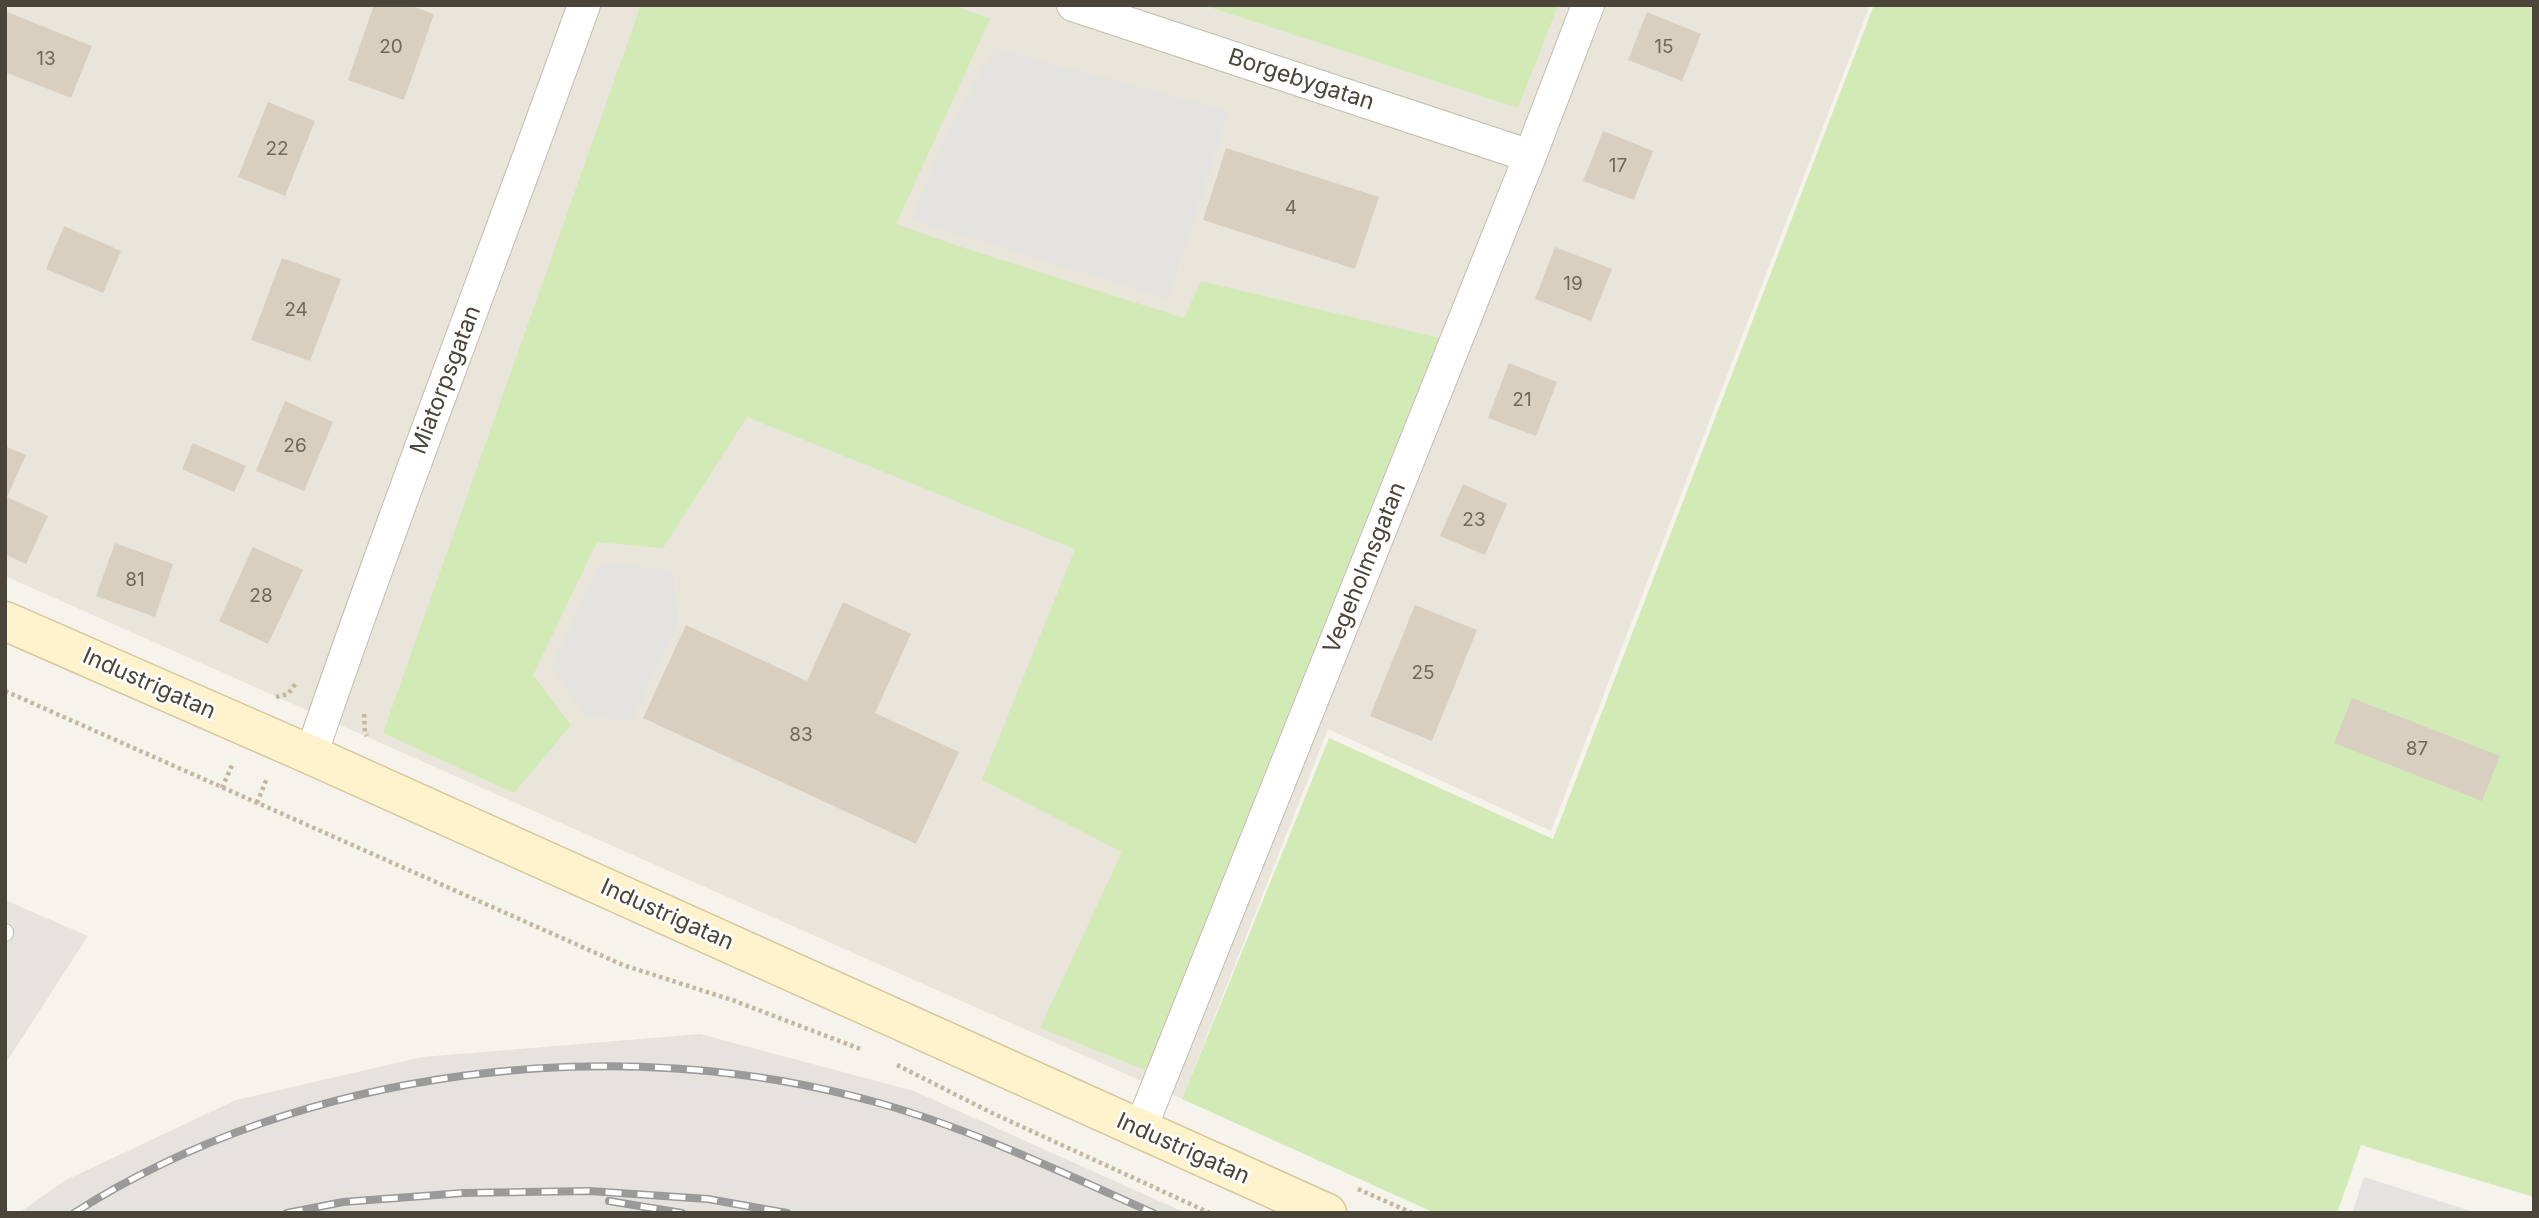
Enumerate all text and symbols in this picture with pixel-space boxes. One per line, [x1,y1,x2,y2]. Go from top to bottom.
house number: 20 [379,36,403,58]
house number: 15 [1654,36,1674,58]
street label: Borgebygatan [1225,43,1377,117]
house number: 13 [36,48,56,70]
house number: 22 [265,138,289,160]
house number: 17 [1609,155,1627,177]
house number: 4 [1285,197,1297,219]
house number: 19 [1563,273,1583,295]
house number: 24 [284,299,308,321]
street label: Miatorpsgatan [405,302,487,458]
house number: 21 [1512,389,1532,411]
house number: 26 [283,435,307,457]
street label: Vegeholmsgatan [1318,478,1412,658]
house number: 23 [1462,509,1486,531]
house number: 81 [125,569,145,591]
house number: 28 [249,585,273,607]
street label: Industrigatan [78,642,220,726]
house number: 25 [1411,662,1435,684]
house number: 83 [789,724,813,746]
house number: 87 [2406,738,2428,760]
street label: Industrigatan [596,873,738,957]
street label: Industrigatan [1112,1107,1254,1191]

